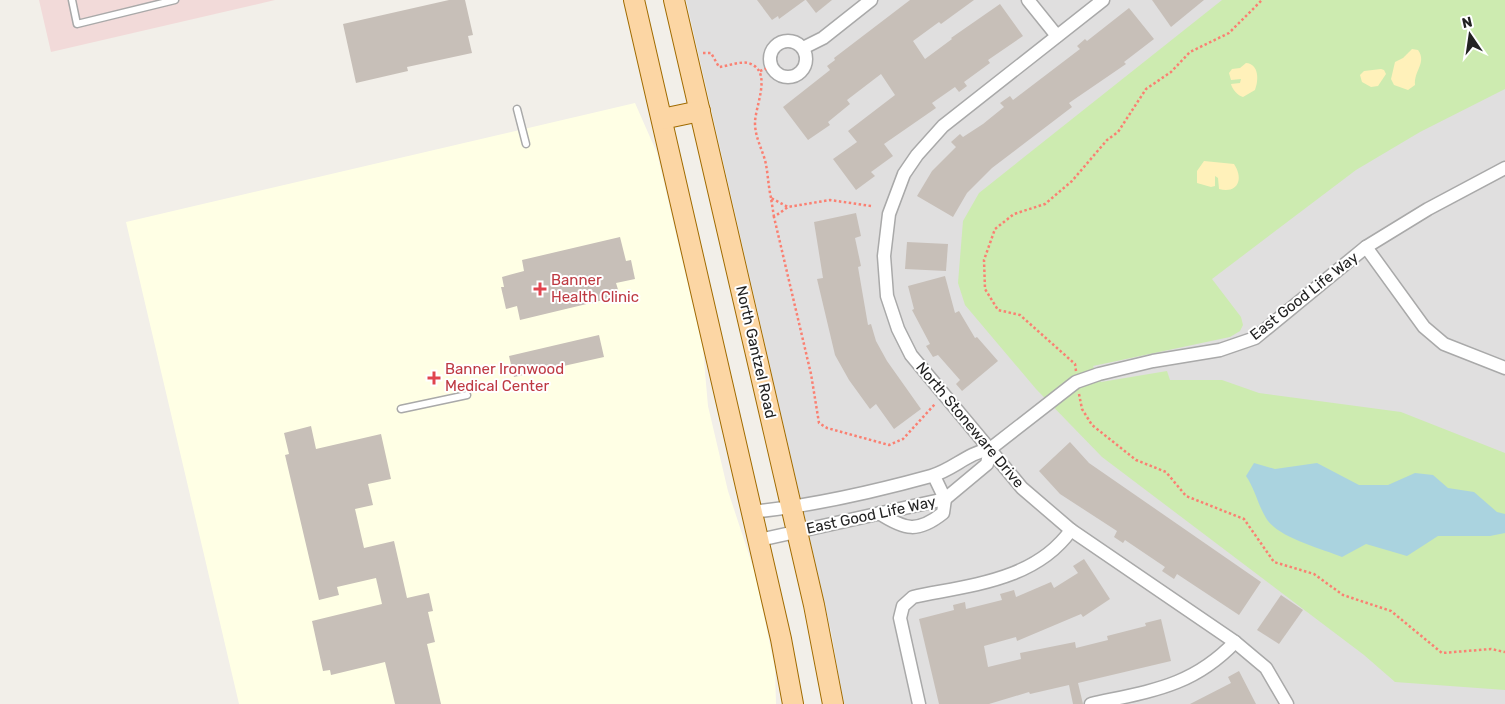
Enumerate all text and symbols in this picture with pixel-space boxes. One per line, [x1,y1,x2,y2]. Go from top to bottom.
north arrow [1445,10,1495,60]
text: N [1460,13,1474,32]
street label: East Good Life Way [1246,248,1362,344]
place label: Banner Health Clinic [551,271,639,306]
marker: Banner Health Clinic [533,282,547,296]
street label: North Gantzel Road [732,284,780,420]
street label: North Stoneware Drive [912,359,1028,491]
place label: Banner Ironwood Medical Center [445,360,564,395]
marker: Banner Ironwood Medical Center [427,371,441,385]
street label: East Good Life Way [804,492,938,538]

